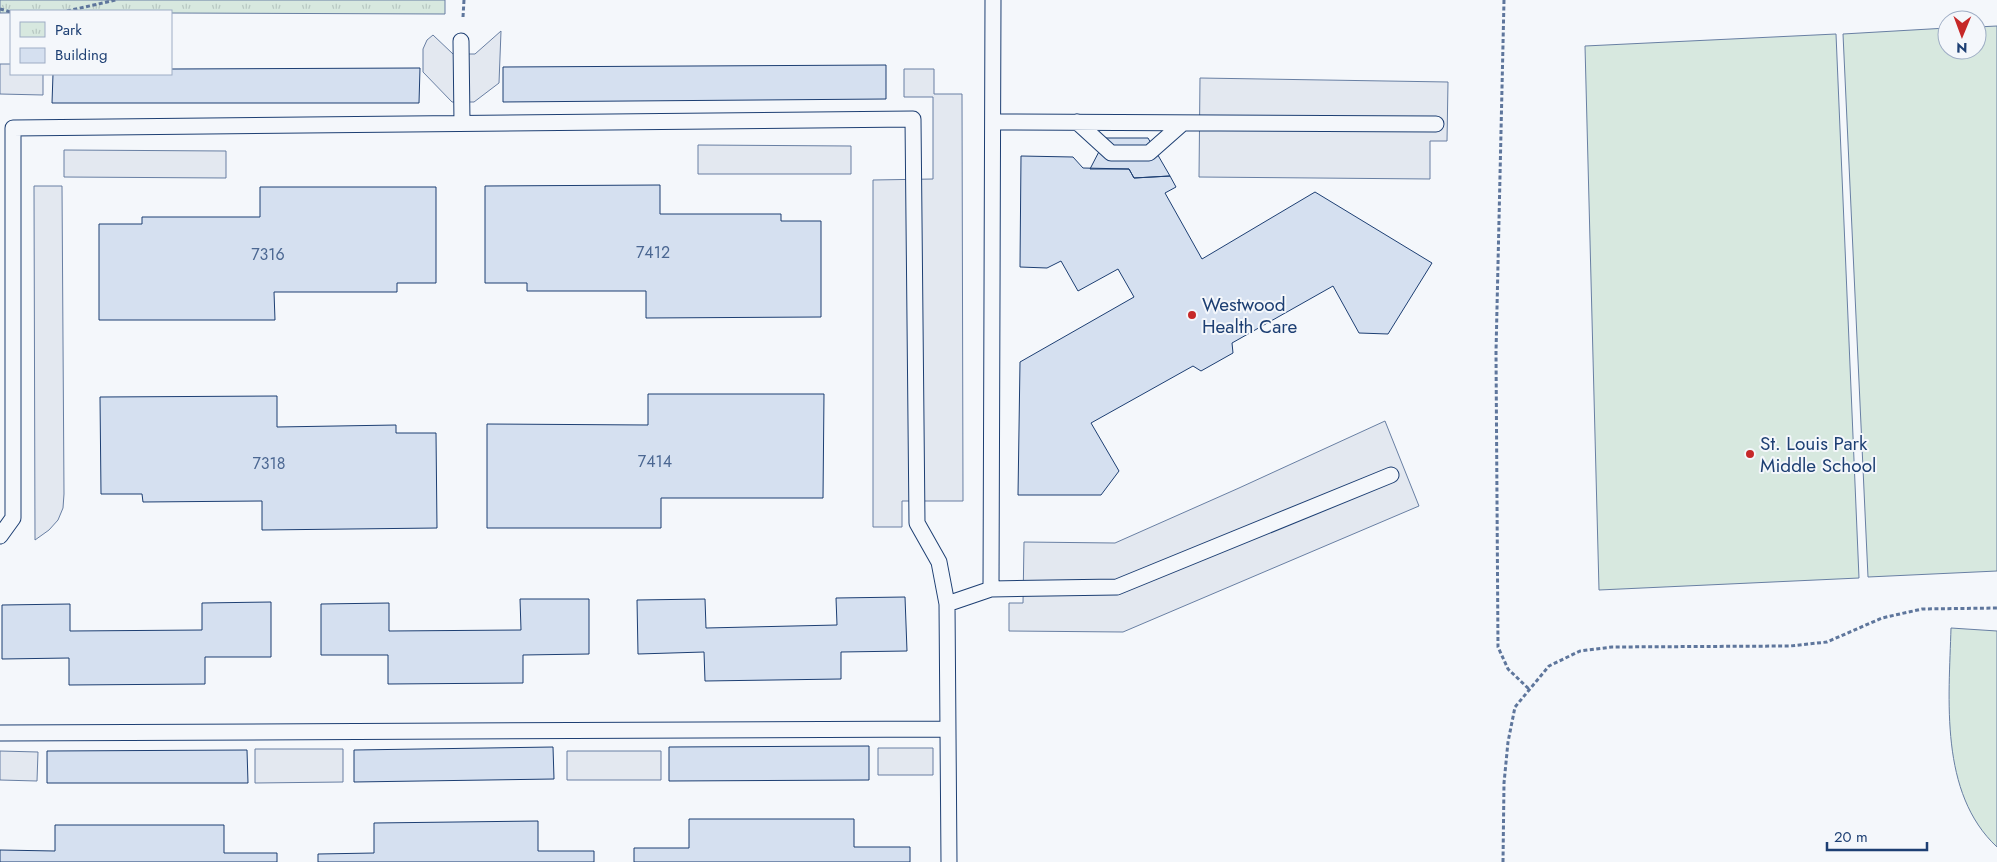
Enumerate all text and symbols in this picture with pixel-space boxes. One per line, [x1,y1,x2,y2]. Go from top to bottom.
legend [10,10,172,75]
north arrow [1937,10,1987,60]
text: Park [55,19,82,41]
text: N [1956,38,1968,58]
text: Building [55,44,107,66]
house number: 7412 [636,241,670,264]
house number: 7316 [251,243,285,266]
place label: Westwood Health Care [1202,291,1298,340]
marker: Westwood Health Care [1186,309,1198,321]
place label: St. Louis Park Middle School [1760,430,1876,479]
marker: St. Louis Park Middle School [1744,448,1756,460]
house number: 7414 [638,450,672,473]
house number: 7318 [252,452,286,475]
scale bar [1827,820,1927,852]
text: 20 m [1834,826,1868,848]

